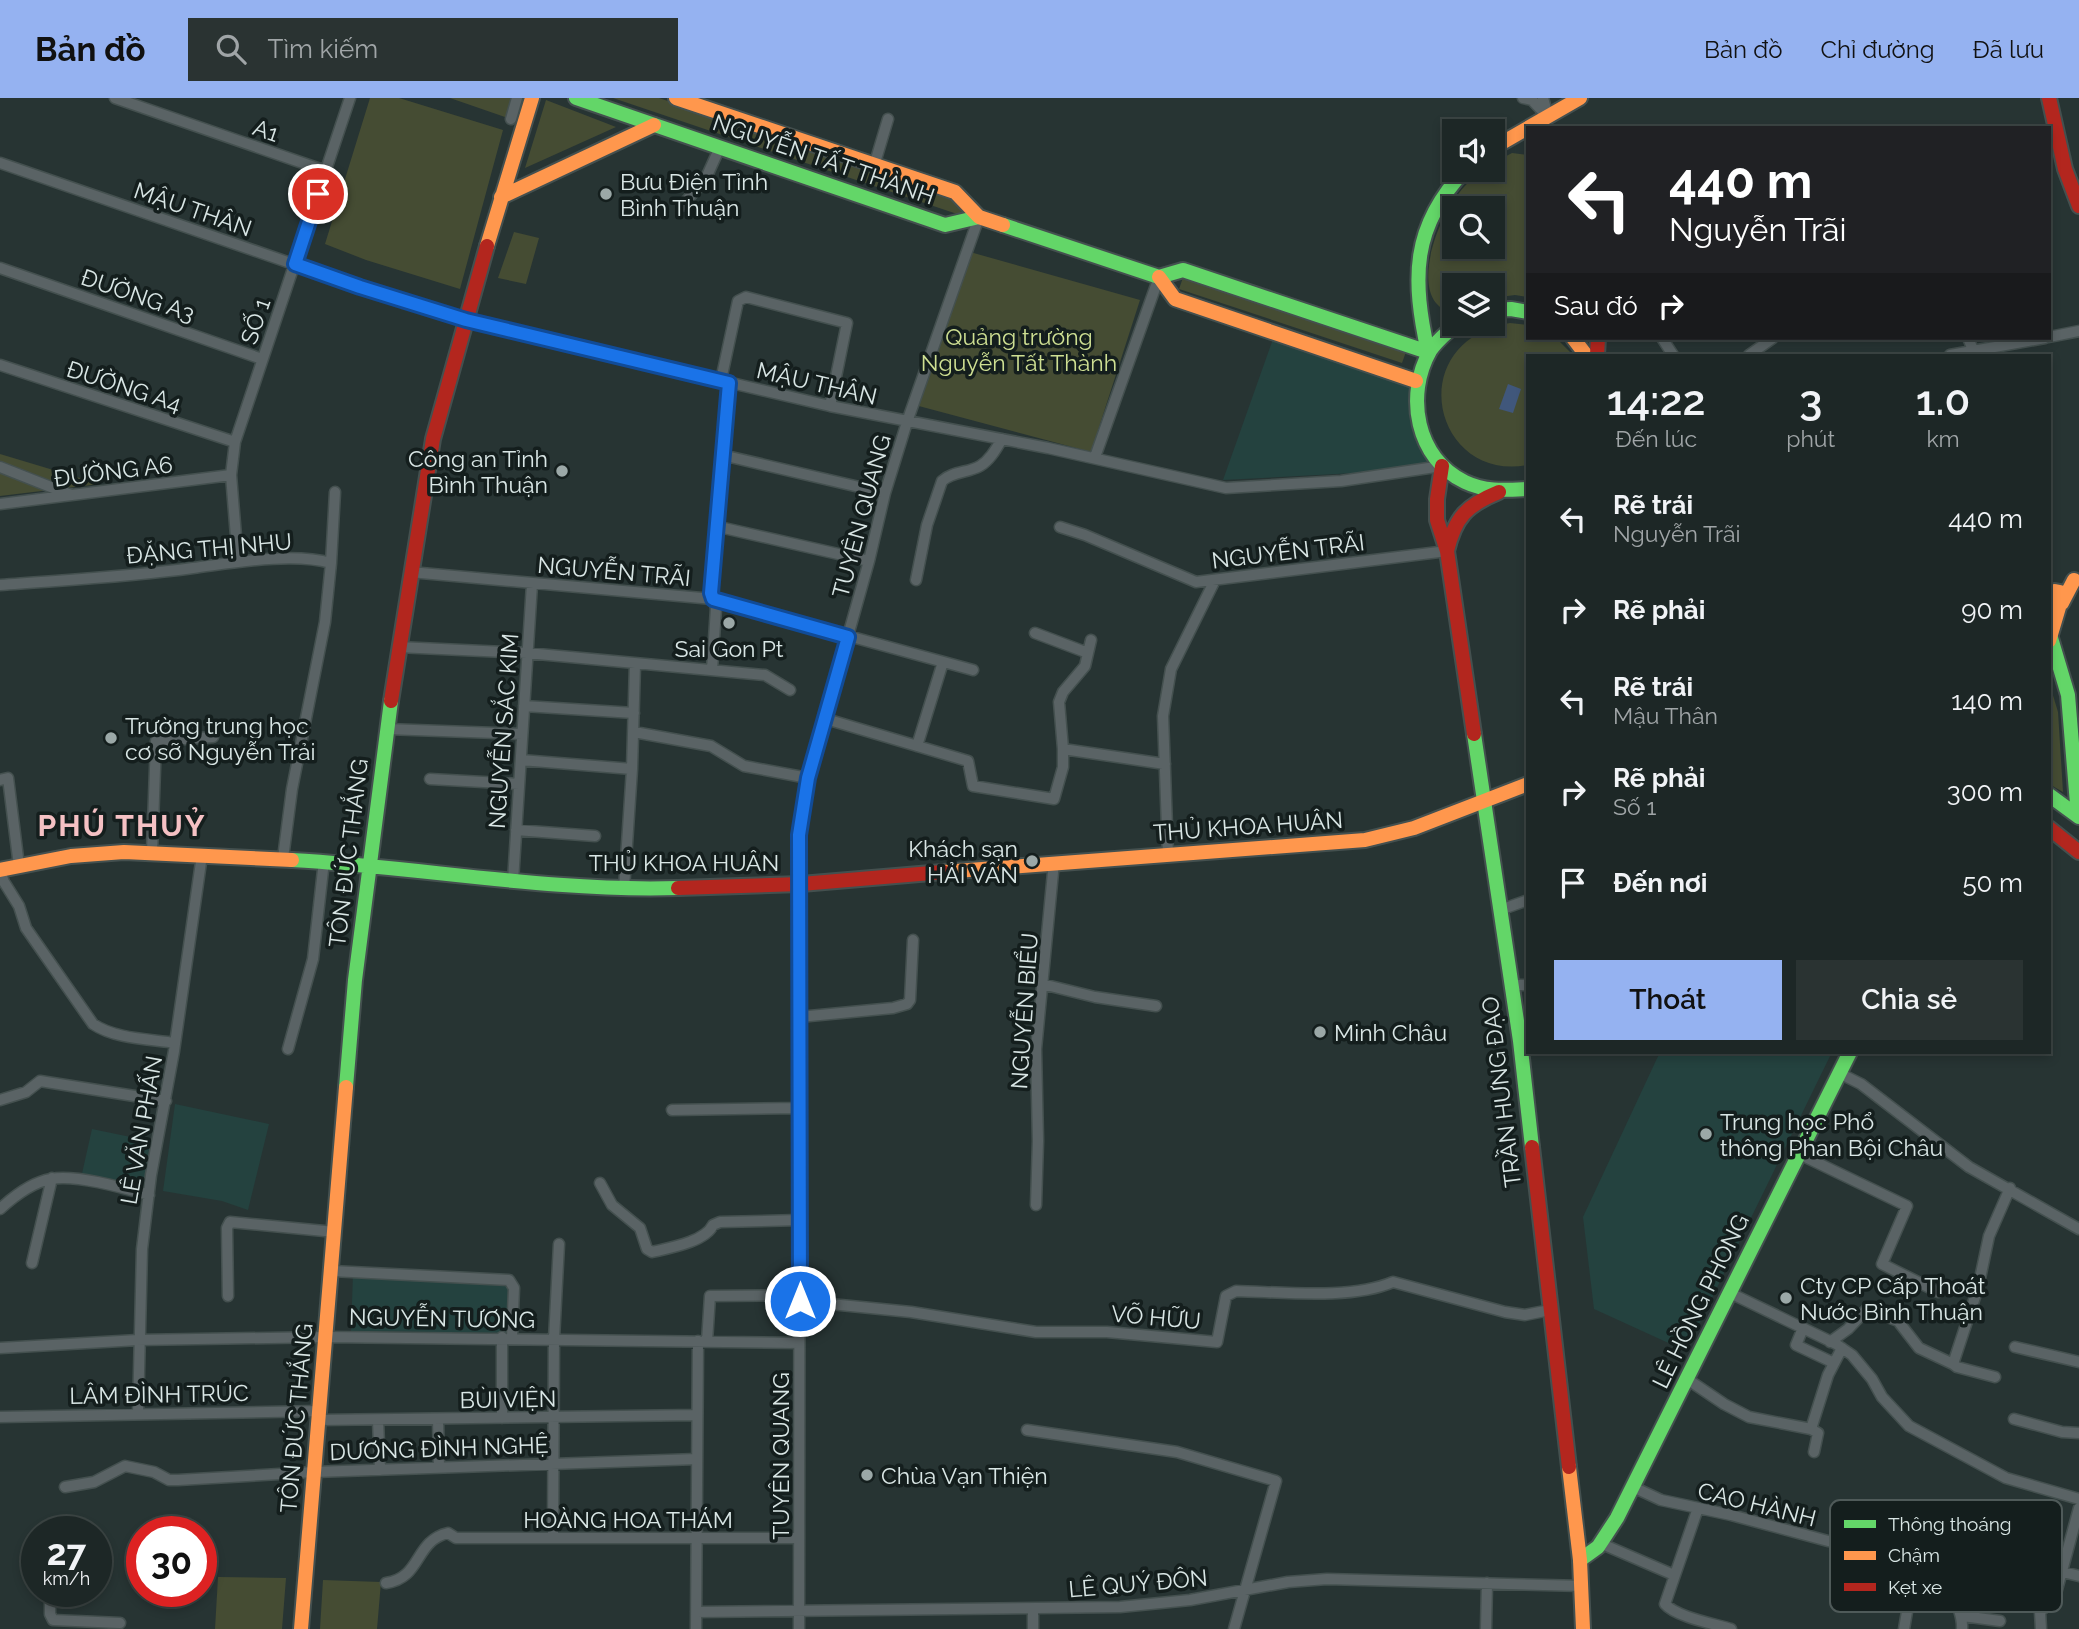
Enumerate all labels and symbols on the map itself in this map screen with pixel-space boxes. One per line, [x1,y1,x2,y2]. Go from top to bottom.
street label: NGUYỄN TẤT THÀNH [709,107,939,210]
street label: A1 [250,113,283,147]
pin [288,164,348,224]
place label: Bưu Điện Tỉnh Bình Thuận [620,168,768,221]
street label: MẬU THÂN [131,176,255,242]
marker: Bưu Điện Tỉnh Bình Thuận [598,186,614,202]
street label: ĐƯỜNG A3 [78,263,198,327]
street label: SỐ 1 [235,294,275,348]
park label: Quảng trường Nguyễn Tất Thành [921,323,1117,376]
street label: ĐƯỜNG A4 [63,355,185,417]
street label: MẬU THÂN [754,356,880,410]
street label: TUYÊN QUANG [826,432,896,600]
place label: Công an Tỉnh Bình Thuận [408,445,548,498]
street label: ĐƯỜNG A6 [52,450,174,492]
marker: Công an Tỉnh Bình Thuận [554,463,570,479]
street label: ĐẶNG THỊ NHU [125,527,293,569]
street label: NGUYỄN TRÃI [1210,527,1366,574]
street label: NGUYỄN TRÃI [536,550,692,591]
marker: Sai Gon Pt [721,615,737,631]
street label: NGUYỄN SẮC KIM [482,632,523,830]
place label: Sai Gon Pt [675,635,784,662]
place label: Trường trung học cơ sỡ Nguyễn Trải [125,712,315,765]
marker: Trường trung học cơ sỡ Nguyễn Trải [103,730,119,746]
street label: TÔN ĐỨC THẮNG [322,757,373,949]
street label: THỦ KHOA HUÂN [1152,806,1344,846]
district label: PHÚ THUỶ [37,807,207,843]
place label: Khách sạn HẢI VÂN [908,835,1018,888]
street label: THỦ KHOA HUÂN [589,849,779,876]
marker: Khách sạn HẢI VÂN [1024,853,1040,869]
street label: NGUYỄN BIỂU [1004,932,1043,1090]
street label: TRẦN HƯNG ĐẠO [1476,995,1526,1189]
place label: Minh Châu [1334,1019,1447,1046]
marker: Minh Châu [1312,1024,1328,1040]
street label: LÊ VĂN PHẤN [115,1054,167,1206]
place label: Trung học Phổ thông Phan Bội Châu [1720,1108,1943,1161]
marker: Trung học Phổ thông Phan Bội Châu [1698,1126,1714,1142]
street label: LÊ HỒNG PHONG [1646,1210,1754,1392]
position arrow [763,1264,837,1338]
place label: Cty CP Cấp Thoát Nước Bình Thuận [1800,1272,1986,1325]
marker: Cty CP Cấp Thoát Nước Bình Thuận [1778,1290,1794,1306]
street label: VÕ HỮU [1110,1300,1202,1334]
street label: NGUYỄN TƯƠNG [349,1302,535,1333]
street label: TÔN ĐỨC THẮNG [273,1322,318,1514]
street label: TUYÊN QUANG [767,1372,794,1540]
street label: LÂM ĐÌNH TRÚC [69,1379,249,1409]
street label: BÙI VIỆN [459,1385,557,1413]
street label: DƯƠNG ĐÌNH NGHỆ [329,1431,549,1465]
place label: Chùa Vạn Thiện [881,1462,1048,1489]
marker: Chùa Vạn Thiện [859,1467,875,1483]
street label: CAO HÀNH [1695,1476,1819,1532]
legend [1830,1500,2062,1612]
street label: HOÀNG HOA THÁM [523,1506,733,1533]
text: Thông thoáng [1888,1513,2012,1535]
speed limit sign: 30 [126,1516,217,1607]
text: Chậm [1888,1544,1940,1566]
street label: LÊ QUÝ ĐÔN [1067,1563,1209,1603]
text: Kẹt xe [1888,1576,1942,1598]

